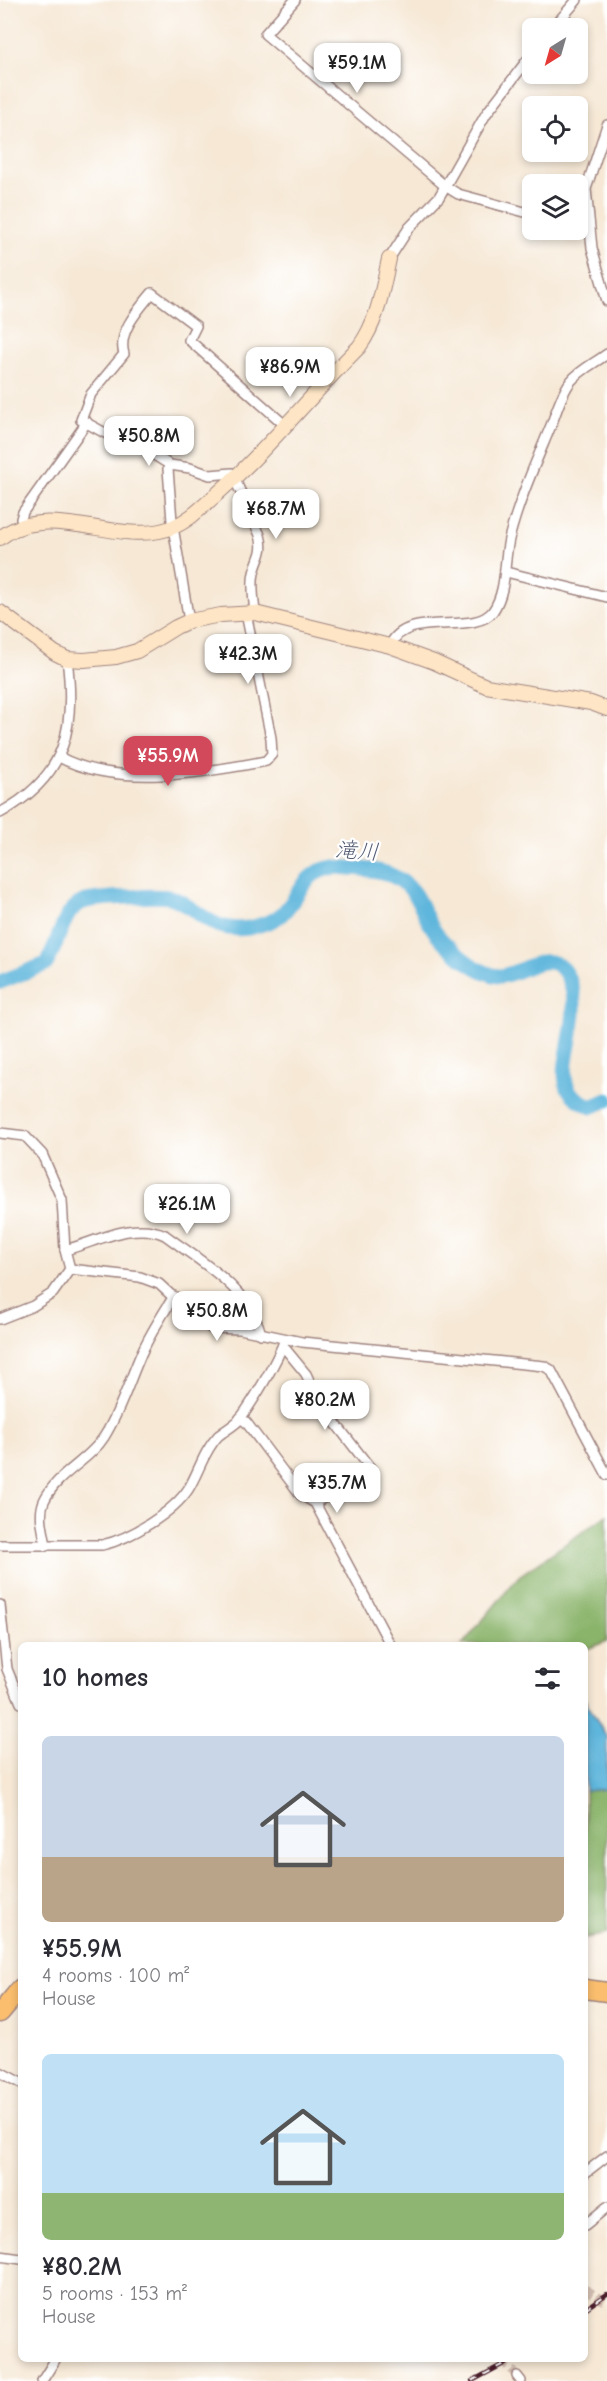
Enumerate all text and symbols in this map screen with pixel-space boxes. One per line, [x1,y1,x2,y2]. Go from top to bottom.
north arrow [522,18,588,84]
map controls [522,18,588,240]
pin: ¥59.1M [308,43,406,94]
text: ¥59.1M [328,51,386,74]
button: locate [522,96,588,162]
button: layers [522,174,588,240]
pin: ¥86.9M [241,347,339,398]
text: ¥86.9M [260,355,320,378]
pin: ¥50.8M [100,416,198,467]
text: ¥50.8M [118,424,180,447]
pin: ¥68.7M [227,489,325,540]
text: ¥68.7M [246,497,306,520]
pin: ¥42.3M [199,634,297,685]
text: ¥42.3M [219,642,277,665]
pin: ¥55.9M [119,736,217,787]
text: ¥55.9M [137,744,199,767]
water label: 滝川 [334,836,380,866]
pin: ¥26.1M [138,1184,236,1235]
text: ¥26.1M [158,1192,216,1215]
pin: ¥50.8M [168,1291,266,1342]
text: ¥50.8M [186,1299,248,1322]
pin: ¥80.2M [276,1380,374,1431]
text: ¥80.2M [294,1388,356,1411]
pin: ¥35.7M [288,1463,386,1514]
text: ¥35.7M [307,1471,367,1494]
icon: filters [531,1662,564,1695]
text: 10 homes [42,1663,148,1693]
icon: home [249,1775,357,1883]
text: ¥55.9M [42,1934,122,1964]
text: 4 rooms · 100 m² [42,1964,189,1987]
text: House [42,1987,96,2010]
icon: home [249,2093,357,2201]
text: ¥80.2M [42,2252,122,2282]
text: 5 rooms · 153 m² [42,2282,187,2305]
text: House [42,2305,96,2328]

